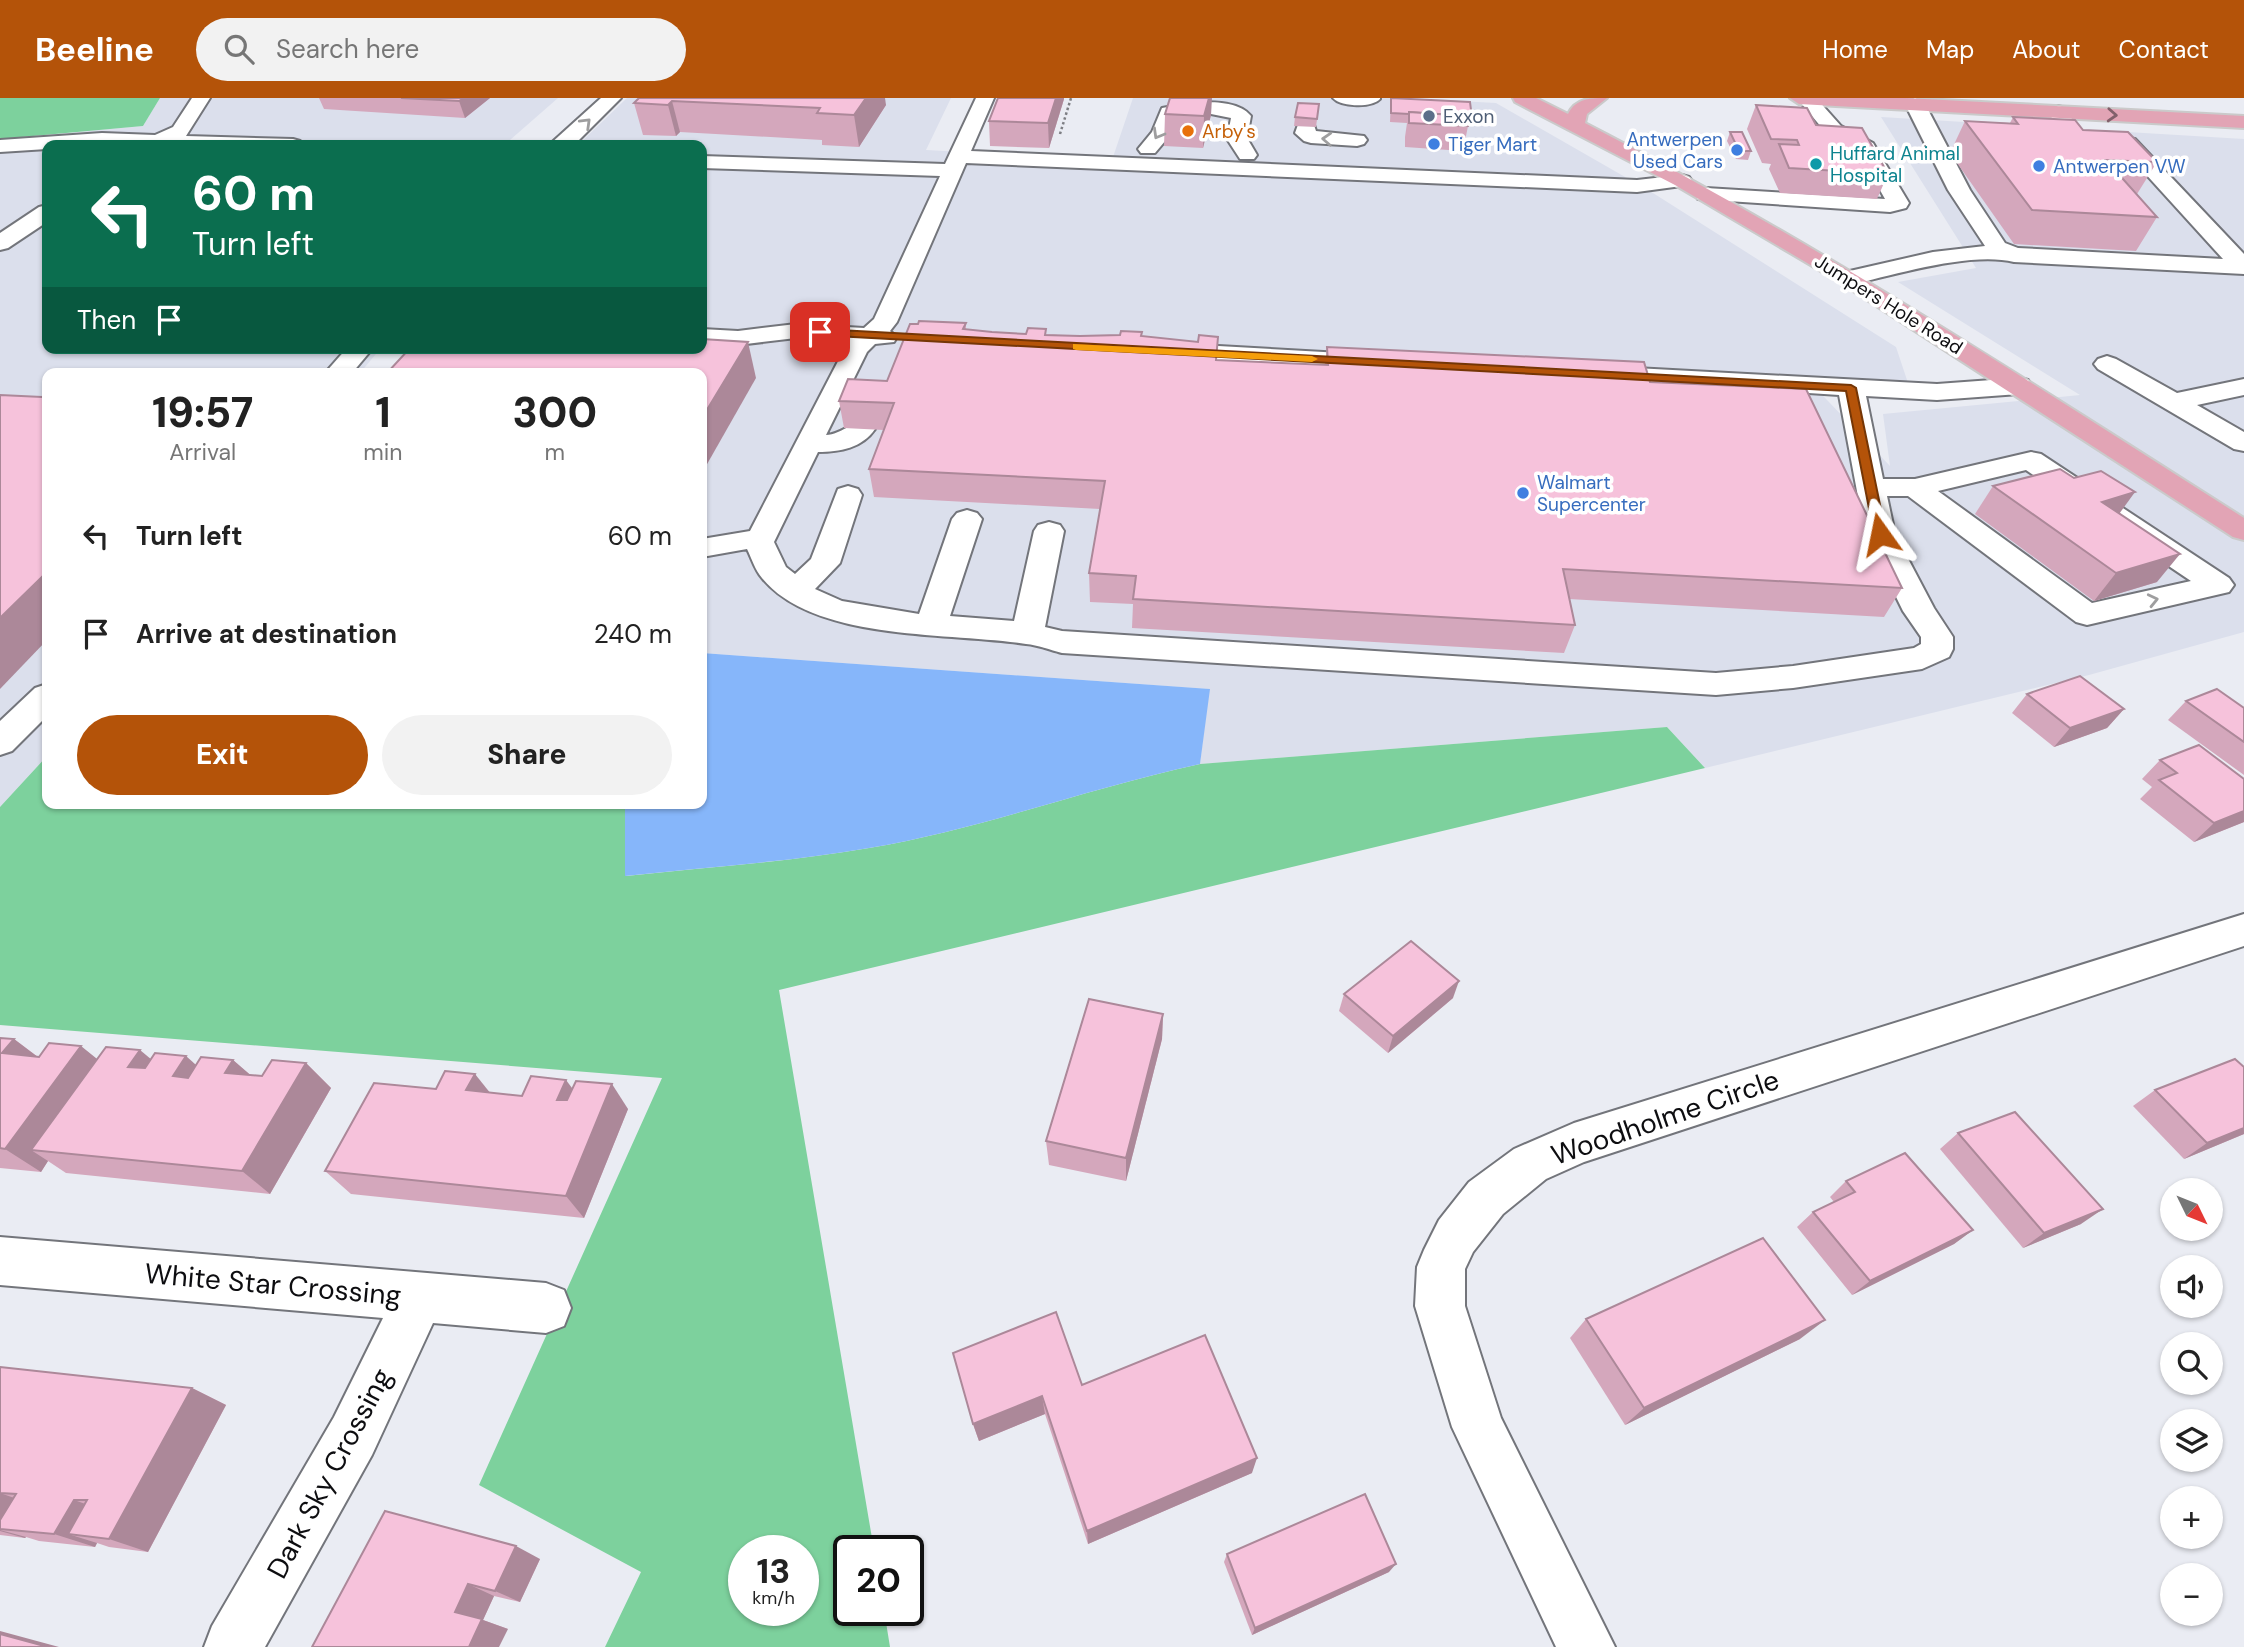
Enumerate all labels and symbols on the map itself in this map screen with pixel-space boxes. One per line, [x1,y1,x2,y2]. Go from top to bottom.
place label: Exxon [1443,104,1494,129]
one-way arrow [2107,107,2118,122]
marker: Exxon [1421,108,1437,124]
one-way arrow [578,118,591,131]
place label: Arby's [1202,119,1256,144]
marker: Arby's [1180,123,1196,139]
one-way arrow [1153,126,1166,139]
place label: Antwerpen Used Cars [1626,127,1723,174]
one-way arrow [1321,132,1332,147]
place label: Tiger Mart [1448,132,1537,157]
marker: Tiger Mart [1426,136,1442,152]
place label: Huffard Animal Hospital [1830,141,1960,188]
marker: Antwerpen Used Cars [1729,142,1745,158]
place label: Antwerpen VW [2053,154,2186,179]
marker: Huffard Animal Hospital [1808,156,1824,172]
marker: Antwerpen VW [2031,158,2047,174]
street label: Jumpers Hole Road [1810,249,1968,360]
pin [790,302,850,362]
place label: Walmart Supercenter [1537,470,1646,517]
marker: Walmart Supercenter [1515,485,1531,501]
position arrow [1843,497,1917,571]
one-way arrow [2147,594,2159,608]
street label: Woodholme Circle [1546,1061,1784,1174]
north arrow [2160,1178,2222,1241]
street label: White Star Crossing [143,1255,403,1314]
street label: Dark Sky Crossing [258,1362,400,1585]
speed limit sign: 20 [833,1535,924,1626]

